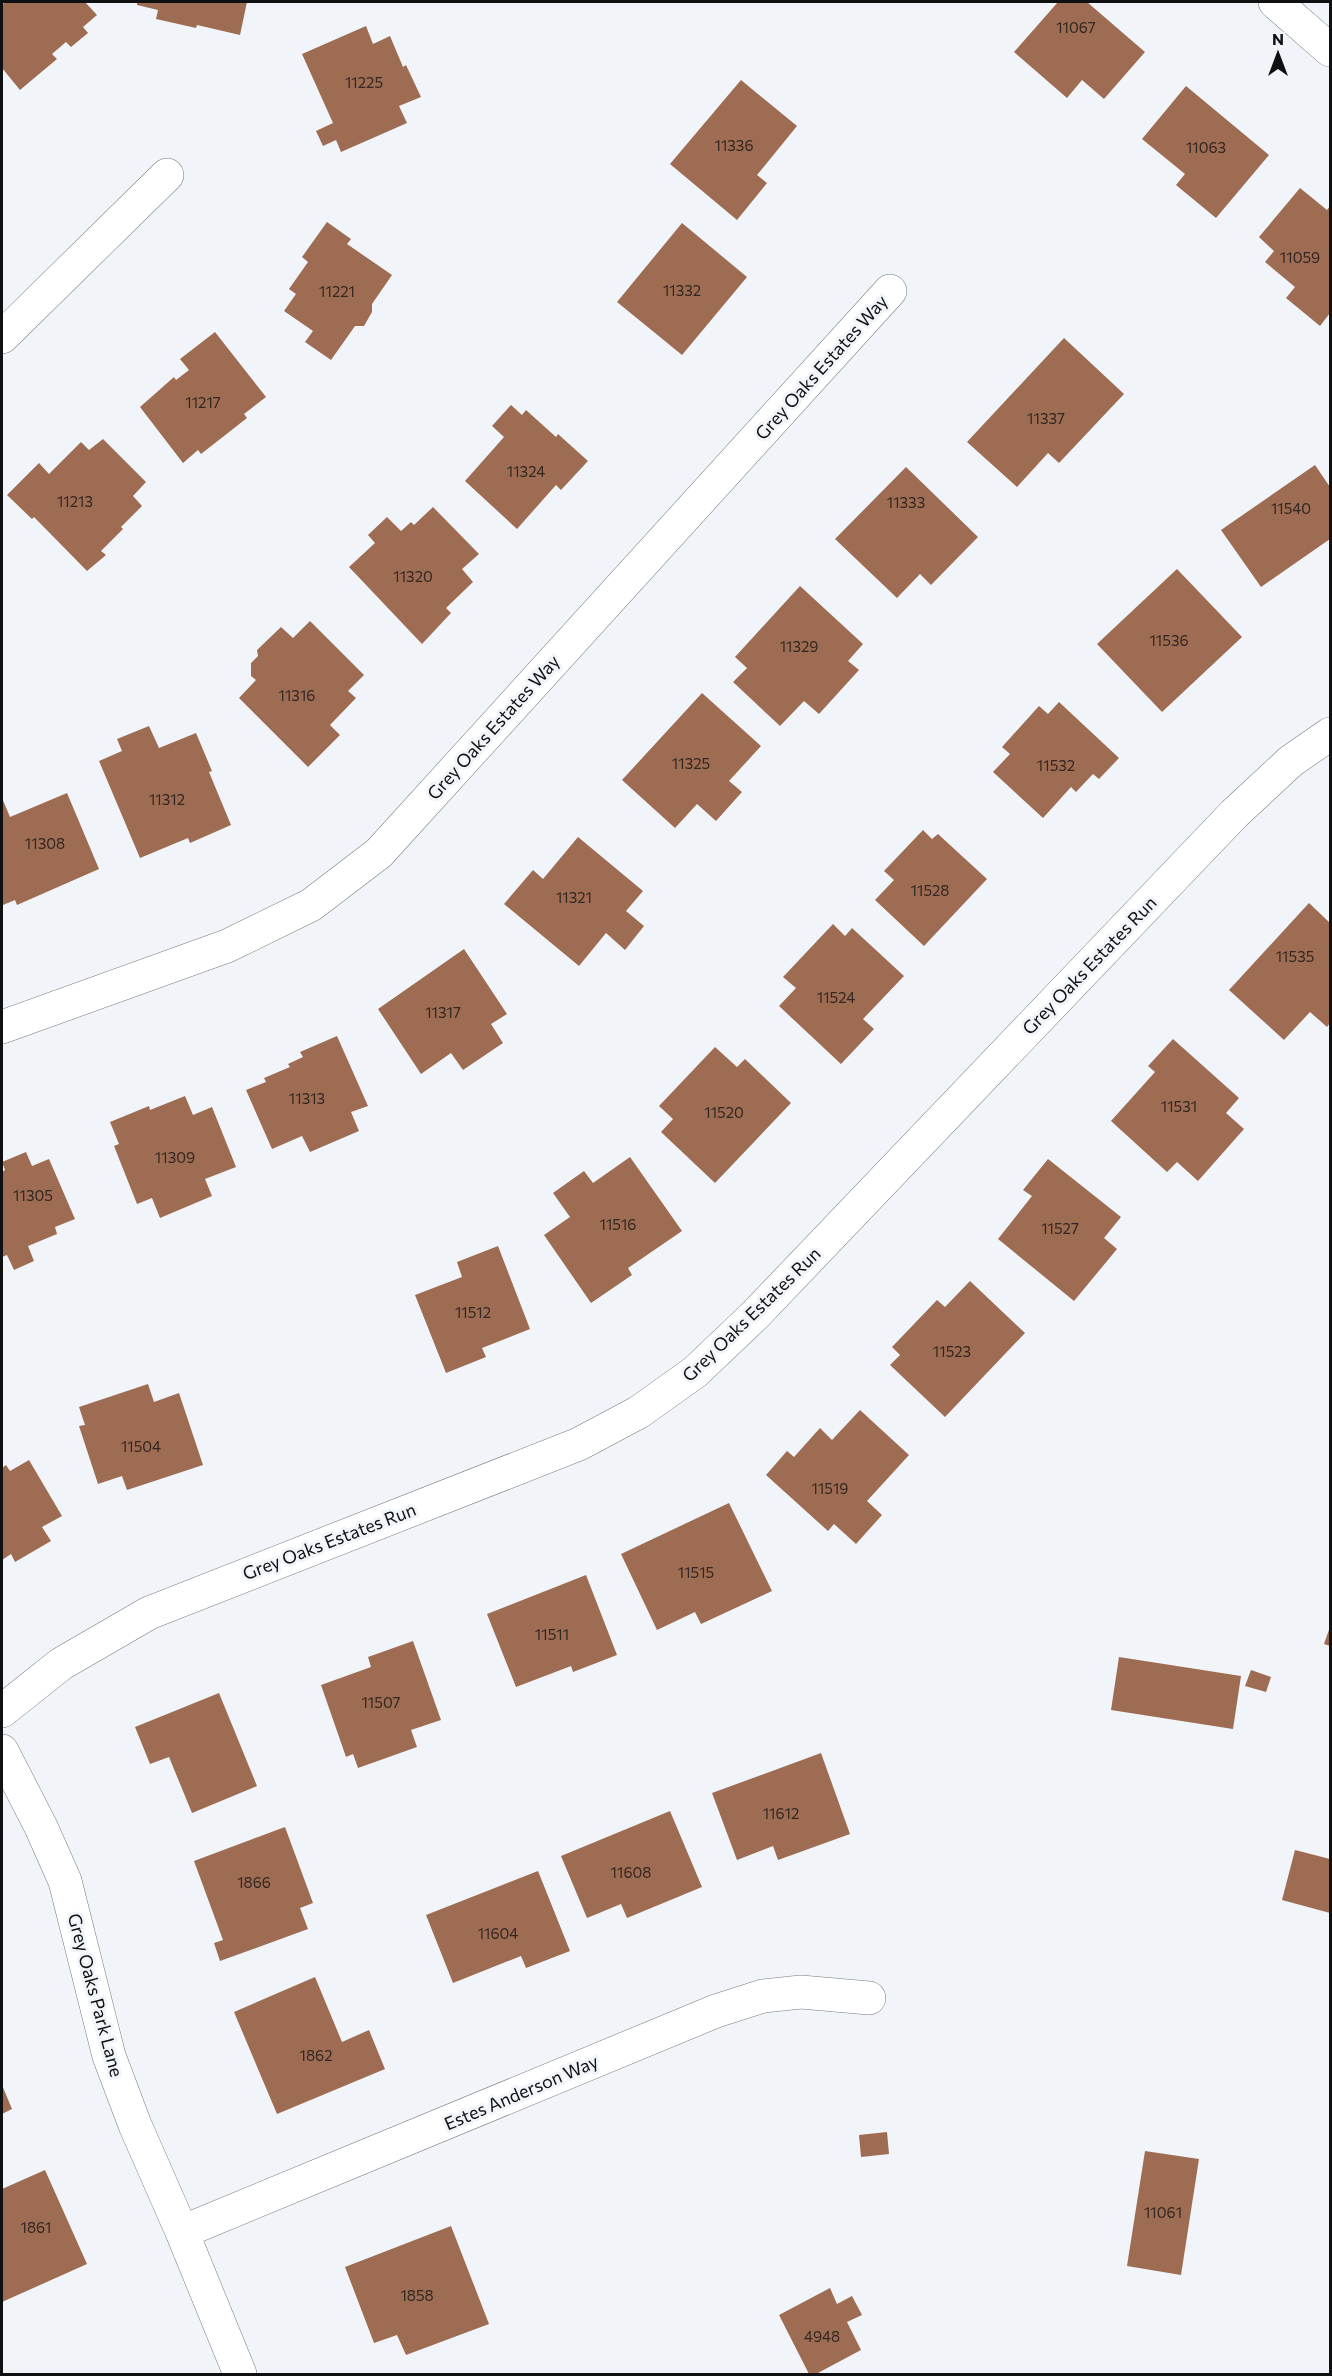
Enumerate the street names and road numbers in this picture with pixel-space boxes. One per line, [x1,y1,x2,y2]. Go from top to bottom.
street label: Grey Oaks Estates Way [750,290,892,444]
street label: Grey Oaks Estates Way [422,650,564,804]
street label: Grey Oaks Estates Run [1017,891,1161,1039]
street label: Grey Oaks Estates Run [677,1242,825,1386]
street label: Grey Oaks Estates Run [239,1498,419,1584]
street label: Grey Oaks Park Lane [64,1911,128,2079]
street label: Estes Anderson Way [441,2050,601,2134]

